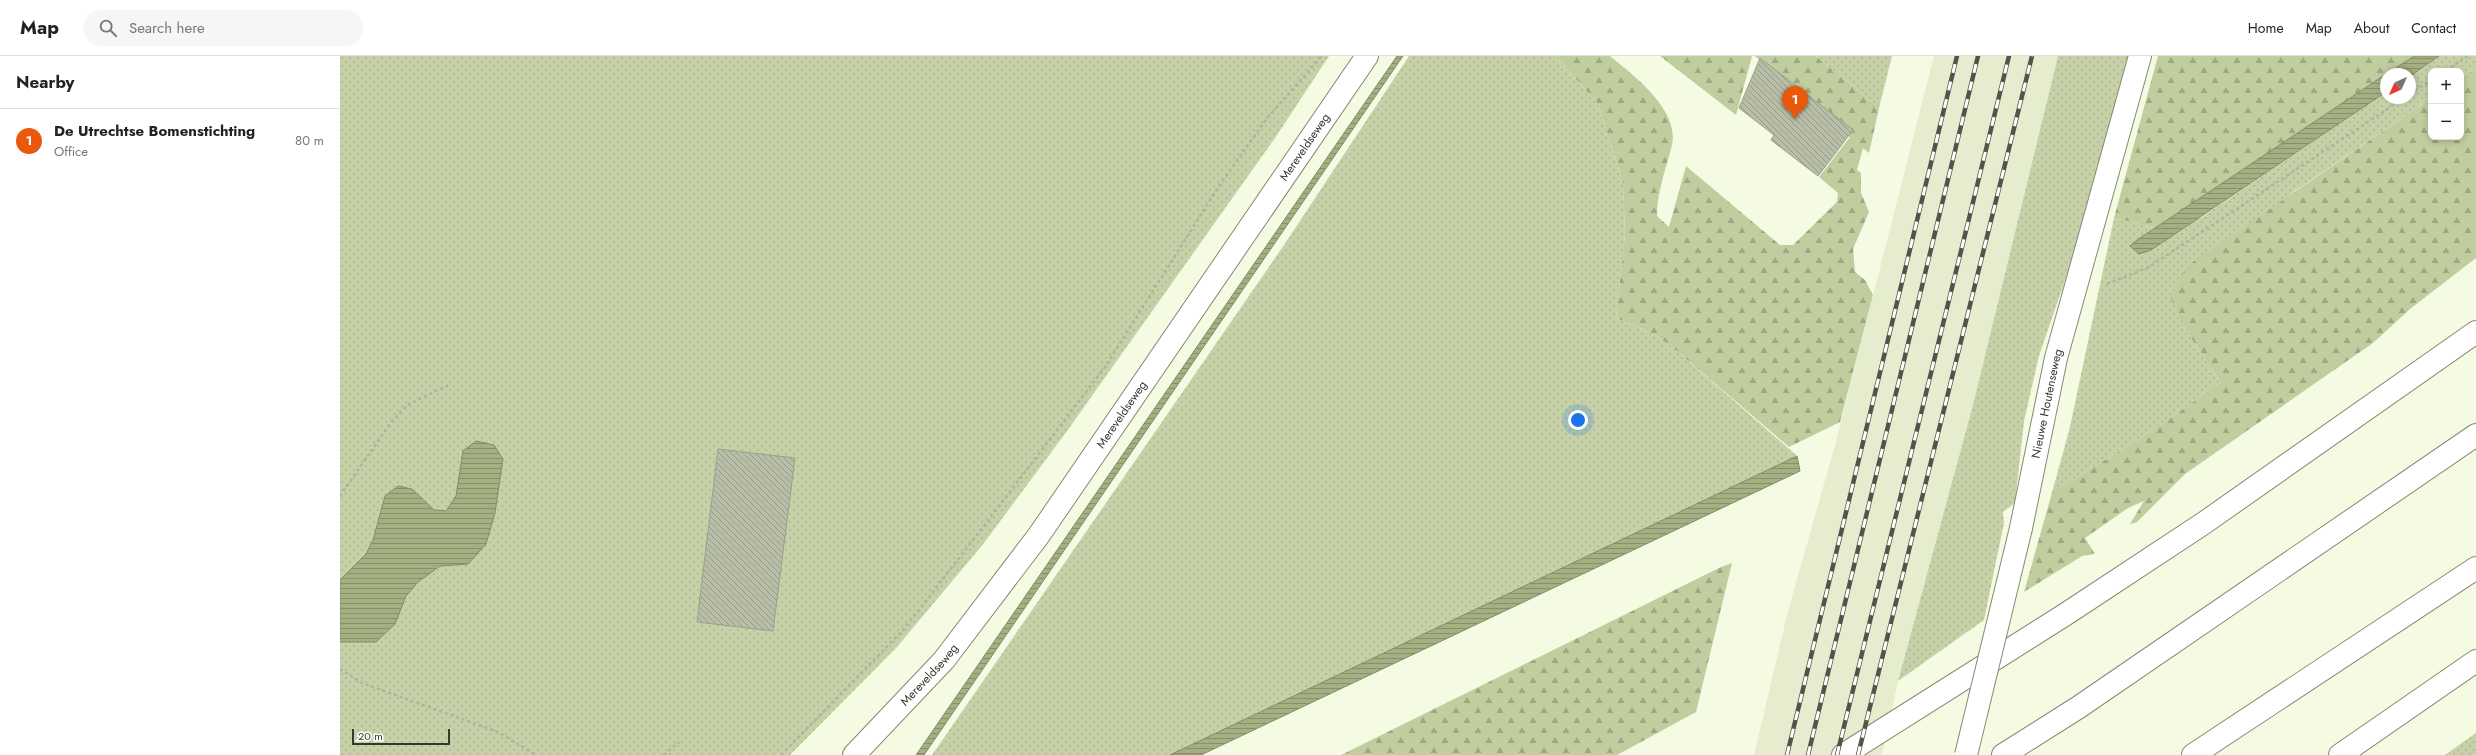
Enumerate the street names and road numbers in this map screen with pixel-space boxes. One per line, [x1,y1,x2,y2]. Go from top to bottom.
street label: Mereveldseweg [1275,110,1334,185]
street label: Nieuwe Houtenseweg [2027,347,2067,460]
street label: Mereveldseweg [1092,377,1151,452]
street label: Mereveldseweg [896,640,962,710]

